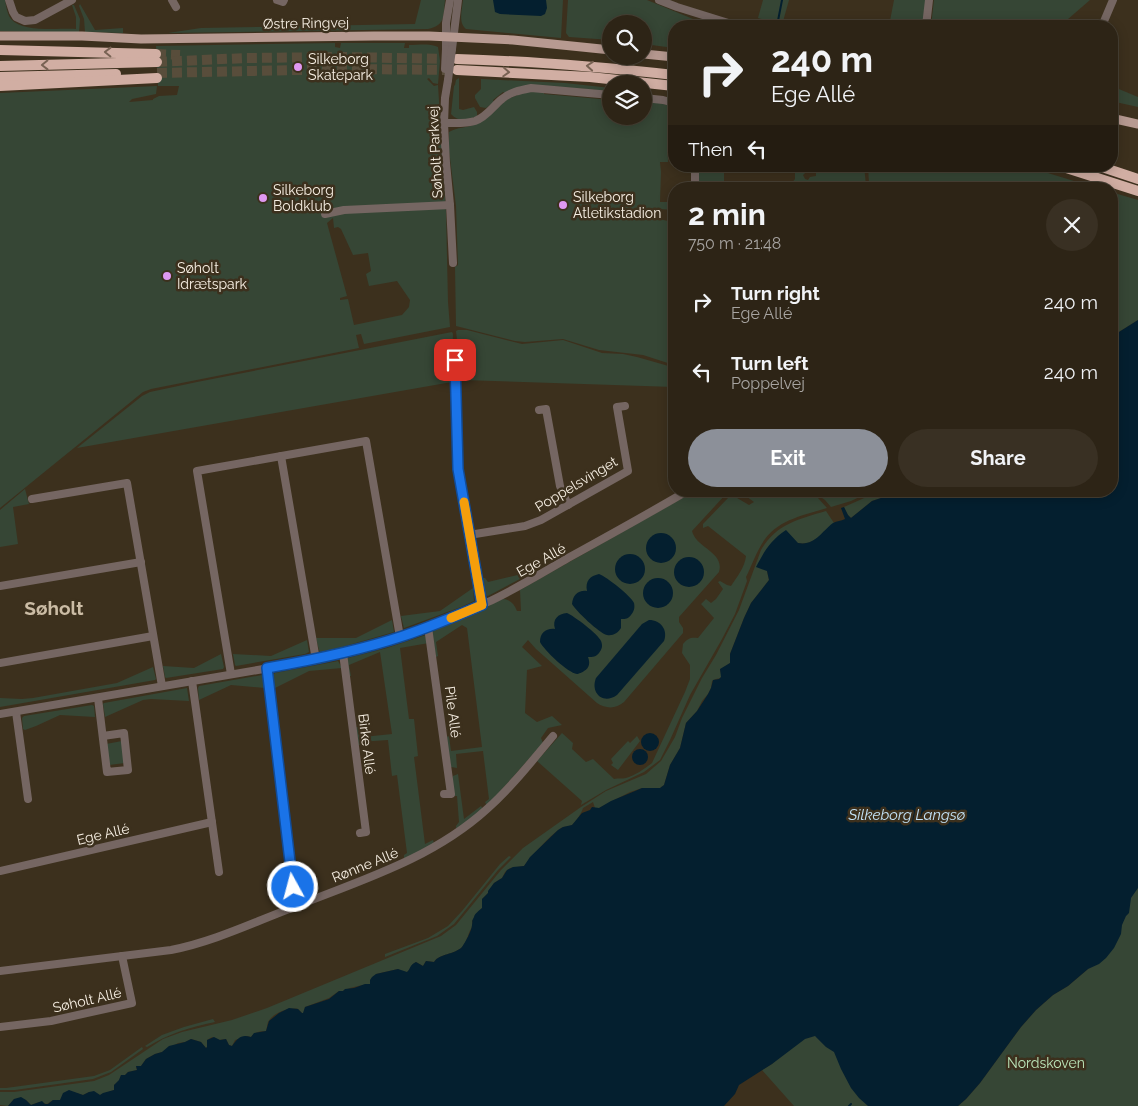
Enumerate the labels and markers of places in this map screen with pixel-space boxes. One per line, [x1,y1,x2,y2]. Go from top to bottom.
place label: Silkeborg Skatepark [308,51,373,83]
marker: Silkeborg Skatepark [292,61,304,73]
place label: Silkeborg Boldklub [273,182,334,214]
place label: Silkeborg Atletikstadion [573,189,661,221]
marker: Silkeborg Boldklub [257,192,269,204]
marker: Silkeborg Atletikstadion [557,199,569,211]
place label: Søholt Idrætspark [177,260,248,292]
marker: Søholt Idrætspark [161,270,173,282]
pin [434,339,476,381]

